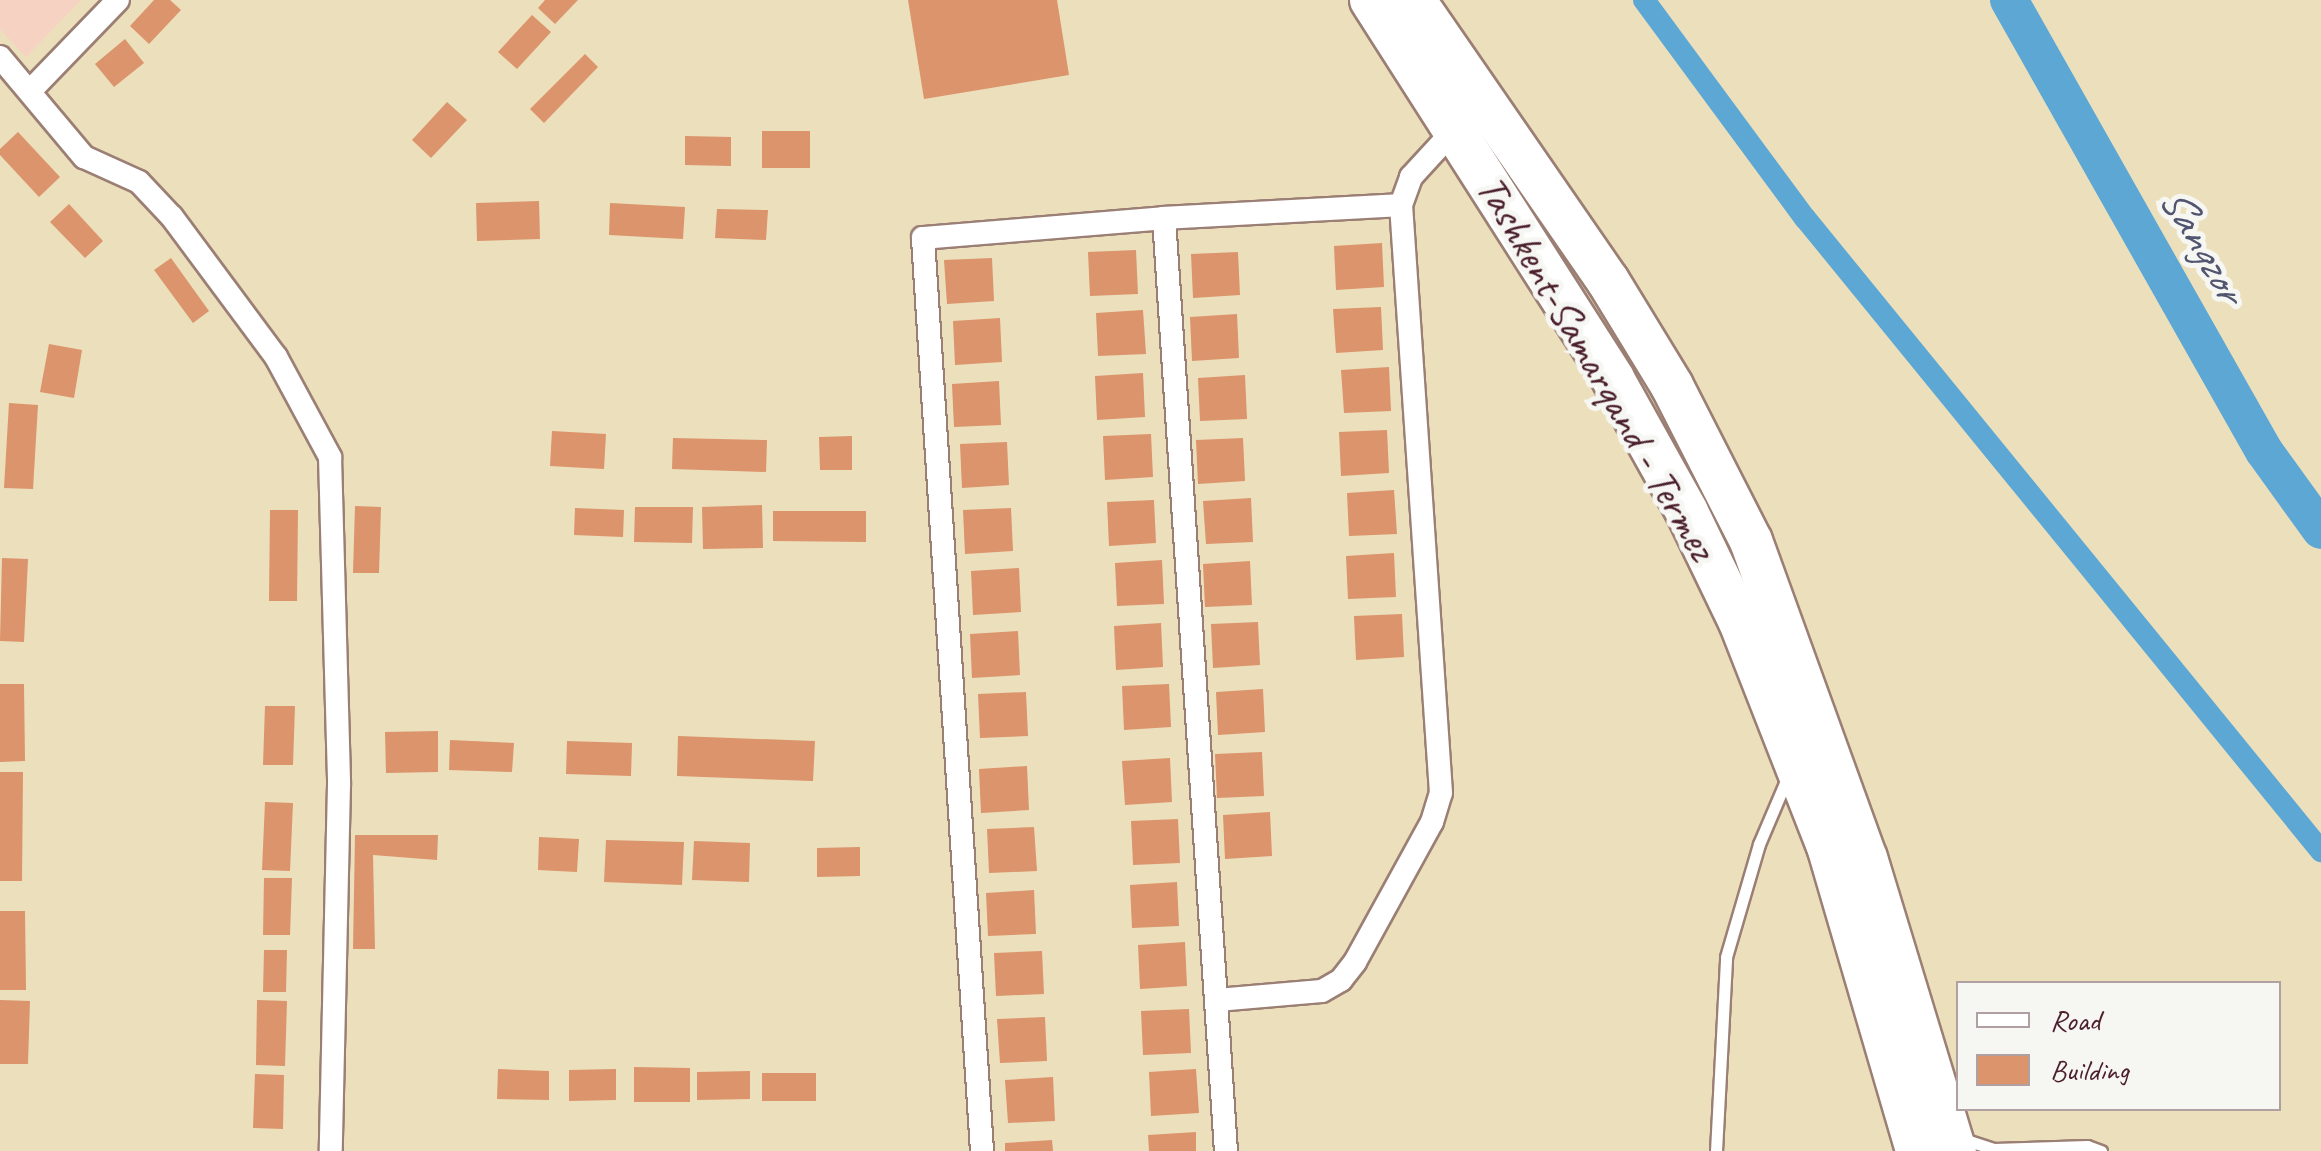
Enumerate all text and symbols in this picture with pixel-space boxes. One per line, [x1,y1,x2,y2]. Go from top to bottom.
street label: Tashkent-Samarqand - Termez [1465,167,1727,569]
water label: Sangzor [2148,177,2256,311]
legend [1956,981,2281,1111]
text: Road [2050,1001,2100,1039]
text: Building [2050,1051,2129,1089]

